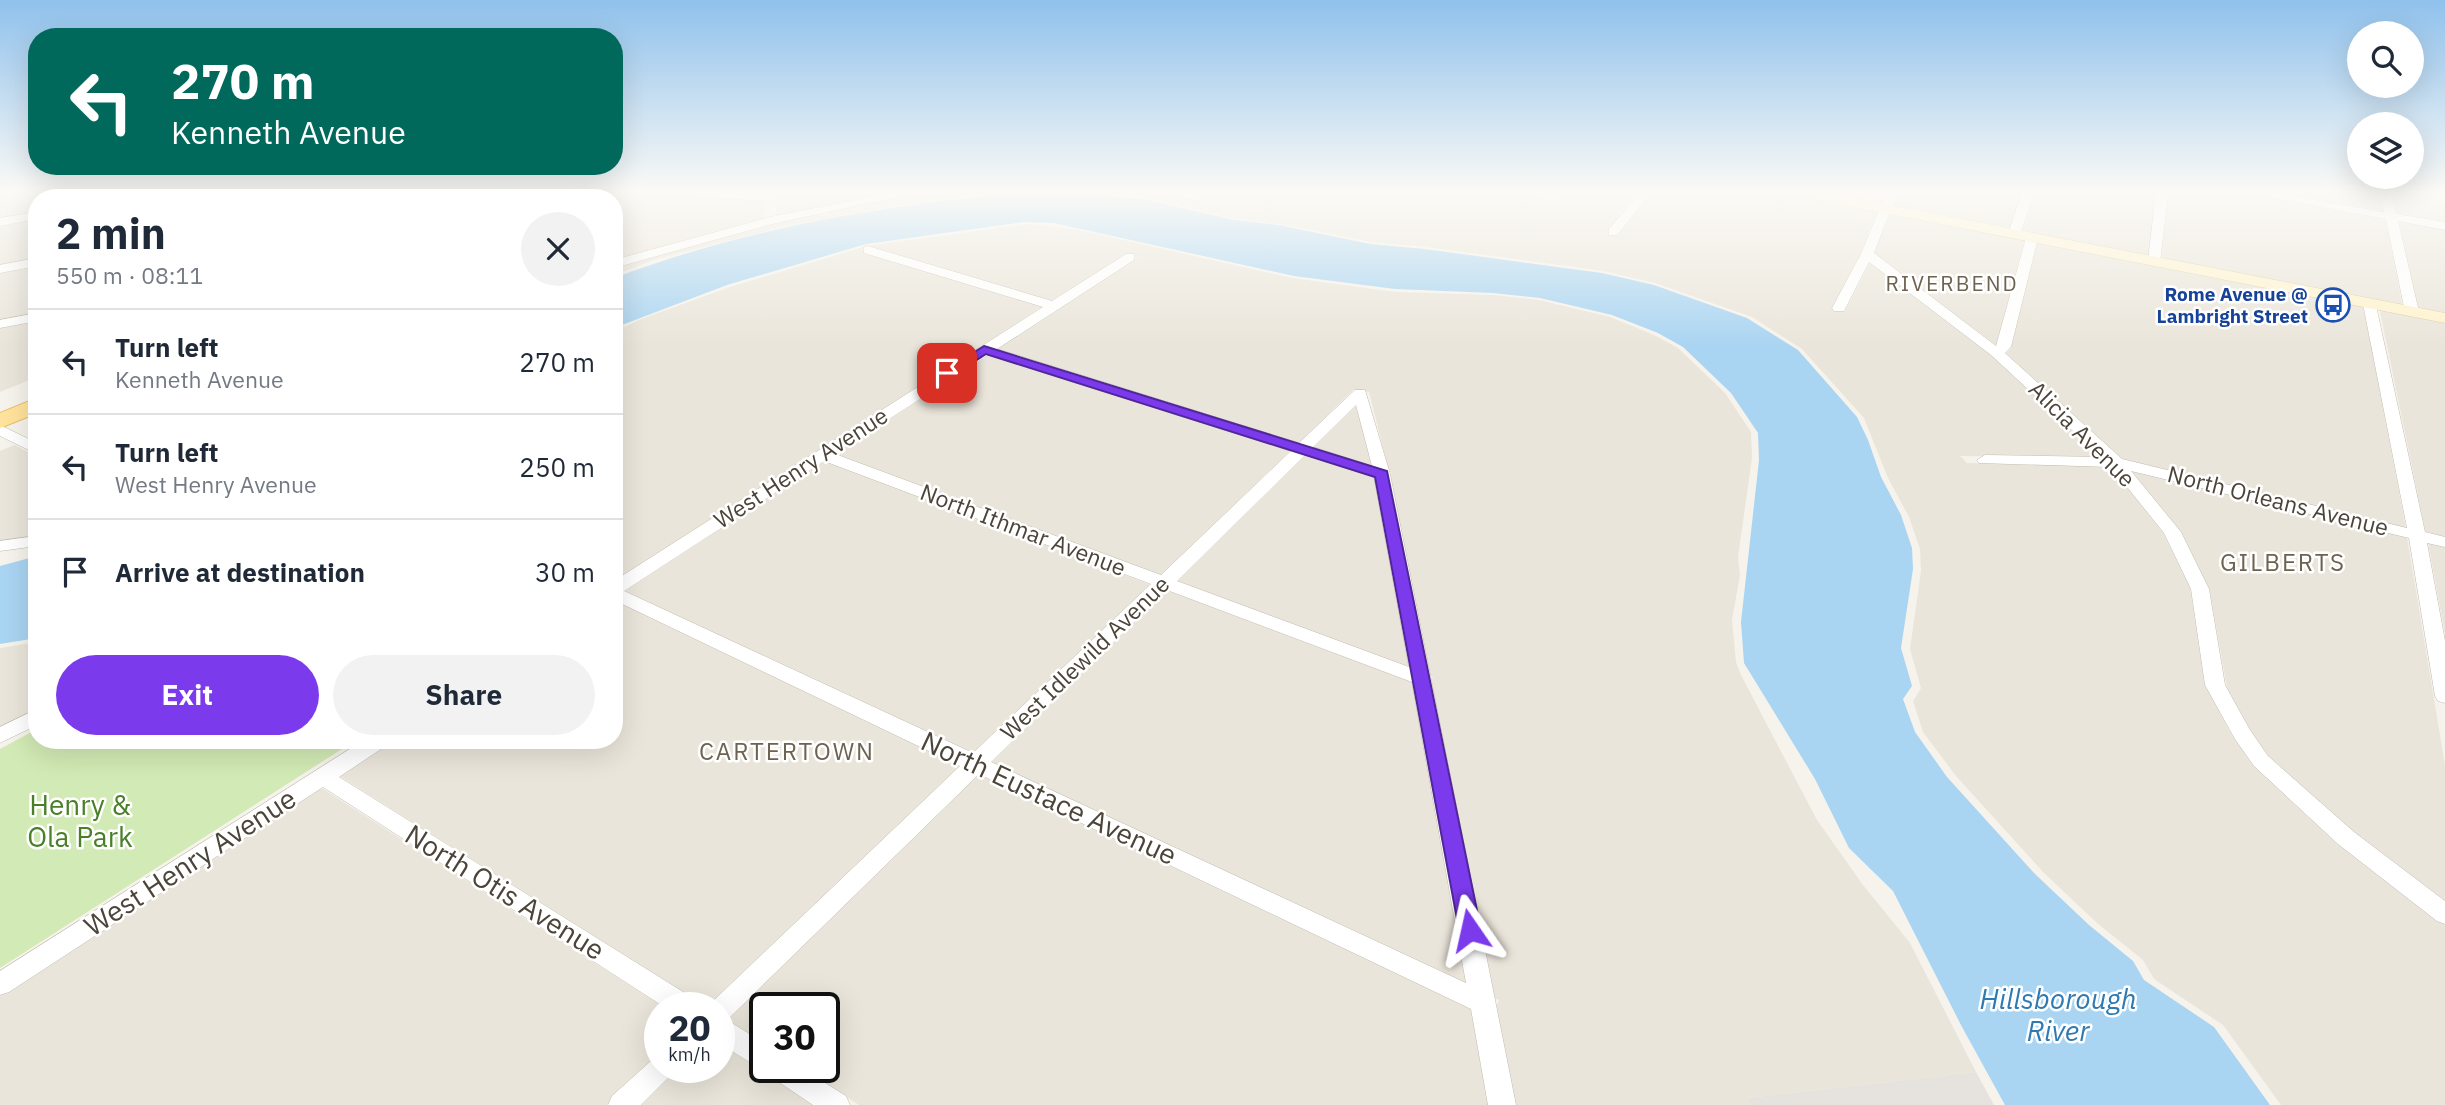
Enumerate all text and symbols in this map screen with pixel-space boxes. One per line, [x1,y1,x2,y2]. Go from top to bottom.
map controls [2347,21,2424,189]
button: search [2347,21,2424,98]
text: 270 m [171,49,315,112]
icon: left [56,56,147,147]
text: Kenneth Avenue [171,111,406,153]
button: layers [2347,112,2424,189]
text: 2 min [56,206,166,261]
button: close [521,212,595,286]
text: 550 m · 08:11 [56,260,203,290]
district label: RIVERBEND [1885,269,2019,297]
place label: Rome Avenue @ Lambright Street [2157,282,2308,328]
bus stop icon: Rome Avenue @ Lambright Street [2314,286,2352,324]
text: Turn left [115,330,218,364]
icon: left [56,343,94,381]
pin [917,343,977,403]
text: 270 m [519,345,595,379]
icon: arrive [928,354,966,392]
text: Kenneth Avenue [115,364,284,394]
street label: Alicia Avenue [2023,374,2142,493]
street label: West Henry Avenue [708,400,893,535]
text: Turn left [115,435,218,469]
icon: left [56,448,94,486]
text: 250 m [519,450,595,484]
street label: North Orleans Avenue [2165,458,2392,542]
text: West Henry Avenue [115,469,317,499]
street label: North Ithmar Avenue [916,476,1130,582]
district label: GILBERTS [2220,546,2346,578]
icon: arrive [56,553,94,591]
text: Arrive at destination [115,555,365,589]
text: 30 m [535,555,595,589]
street label: West Idlewild Avenue [993,569,1175,746]
button: Exit [56,655,319,735]
button: Share [333,655,595,735]
street label: North Eustace Avenue [915,722,1183,873]
district label: CARTERTOWN [699,735,875,767]
street label: West Henry Avenue [77,779,303,944]
park label: Henry & Ola Park [27,786,133,855]
street label: North Otis Avenue [399,815,612,968]
position arrow [1433,893,1507,967]
water label: Hillsborough River [1980,980,2136,1049]
speed limit sign: 30 [749,992,840,1083]
text: 20 [668,1005,711,1051]
text: km/h [668,1043,711,1066]

